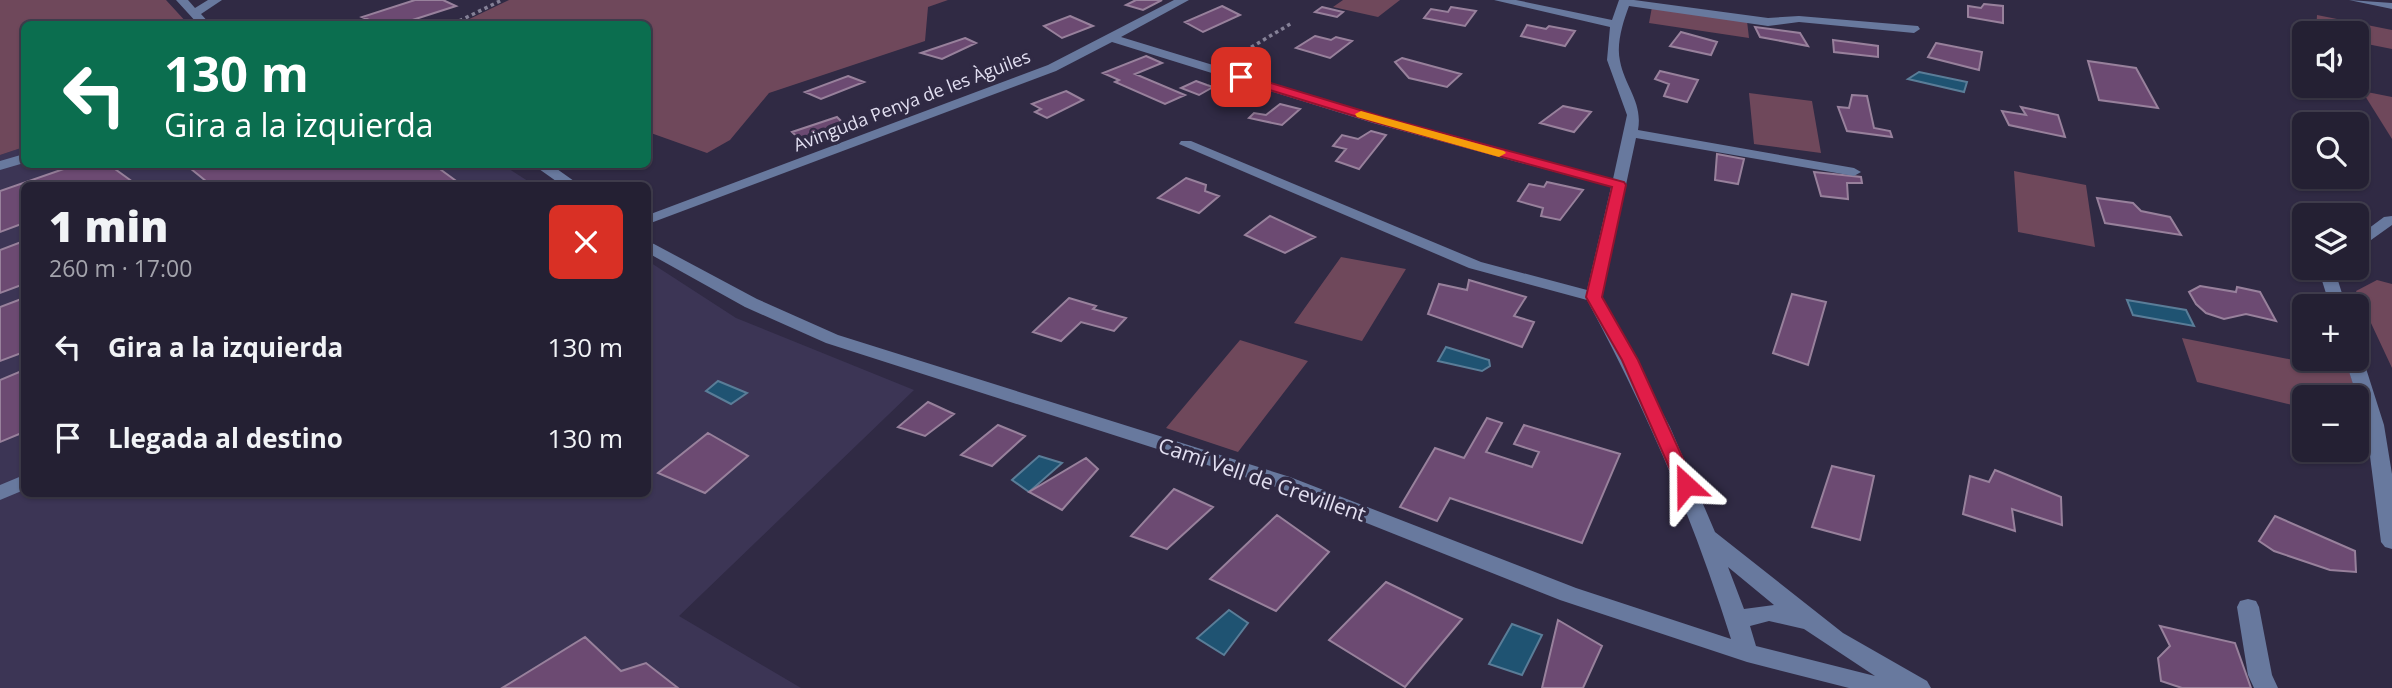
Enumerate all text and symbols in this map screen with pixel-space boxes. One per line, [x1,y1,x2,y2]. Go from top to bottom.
map controls [2292,21,2369,462]
button: sound [2292,21,2369,98]
text: 130 m [164,40,309,106]
street label: Avinguda Penya de les Àguiles [790,44,1033,156]
pin [1211,47,1271,107]
icon: left [49,49,140,140]
icon: arrive [1222,58,1260,96]
text: Gira a la izquierda [164,103,434,146]
button: search [2292,112,2369,189]
text: 1 min [49,197,168,254]
button: layers [2292,203,2369,280]
button: close [549,205,623,279]
text: 260 m · 17:00 [49,252,192,284]
button: + [2292,294,2369,371]
icon: left [49,328,87,366]
text: Gira a la izquierda [108,329,343,365]
text: 130 m [548,329,623,365]
button: − [2292,385,2369,462]
icon: arrive [49,419,87,457]
text: Llegada al destino [108,420,343,456]
text: 130 m [548,420,623,456]
street label: Camí Vell de Crevillent [1155,430,1370,528]
position arrow [1649,448,1723,522]

